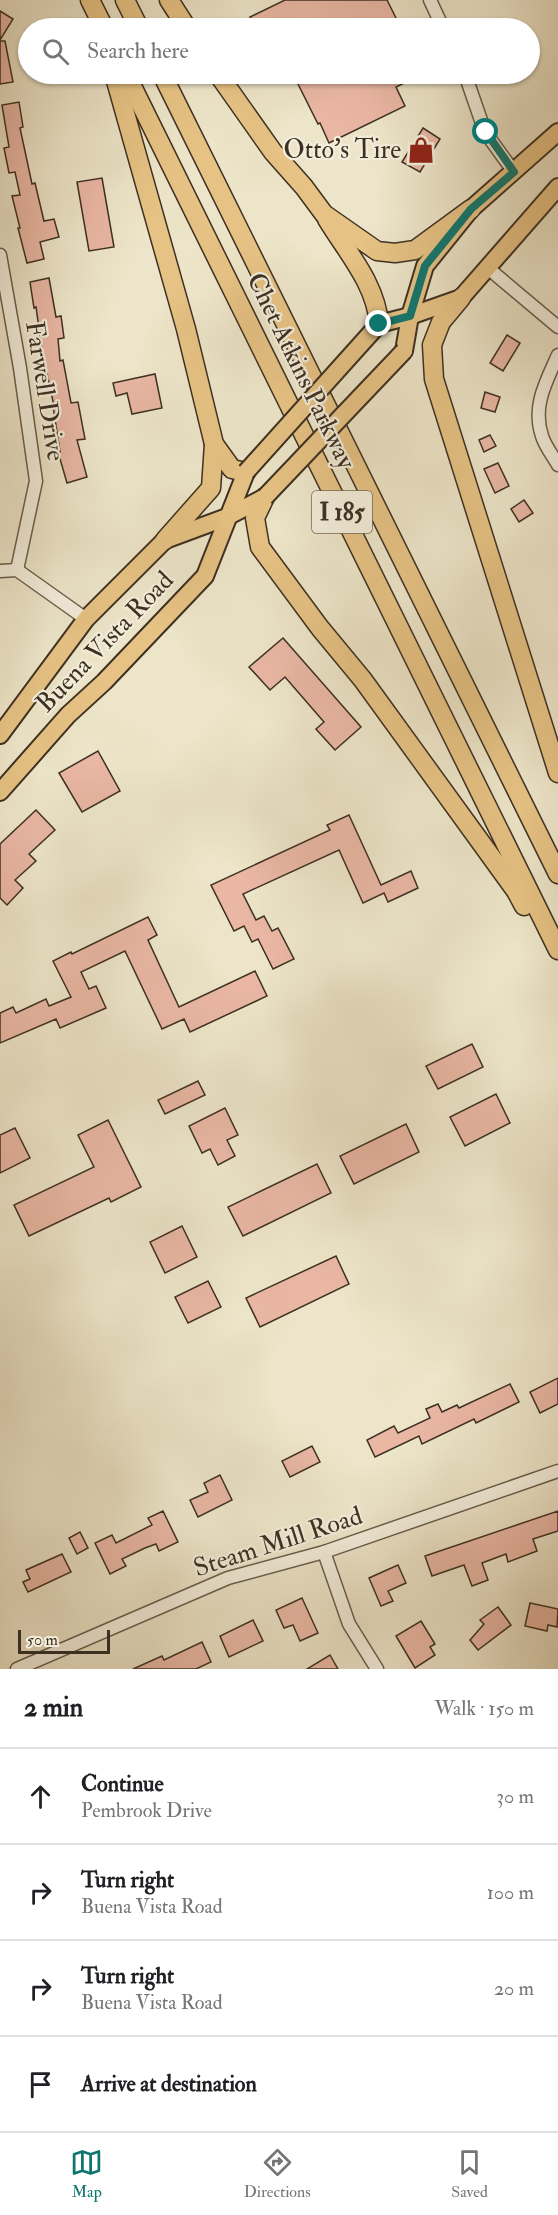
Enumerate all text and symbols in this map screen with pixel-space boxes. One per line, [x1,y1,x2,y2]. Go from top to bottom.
search box [18,18,540,84]
icon: search [39,35,72,68]
text: Search here [87,37,189,65]
route start [472,118,498,144]
place label: Otto's Tire [284,134,401,166]
shop icon: Otto's Tire [406,135,436,165]
street label: Chet Atkins Parkway [240,268,363,475]
route end [365,310,391,336]
street label: Farwell Drive [18,319,72,463]
road number: I 185 [312,491,372,533]
street label: Buena Vista Road [30,565,181,719]
street label: Steam Mill Road [190,1500,367,1584]
scale bar [18,1627,110,1654]
text: 50 m [27,1630,58,1650]
text: 2 min [24,1692,83,1724]
text: Walk · 150 m [434,1696,534,1721]
text: Continue [81,1770,164,1798]
icon: ahead [24,1780,57,1813]
text: 30 m [496,1784,534,1809]
text: Pembrook Drive [81,1798,212,1823]
text: Turn right [81,1866,174,1894]
icon: right [24,1876,57,1909]
text: 100 m [487,1880,534,1905]
text: Buena Vista Road [81,1894,223,1919]
text: Turn right [81,1962,174,1990]
icon: right [24,1972,57,2005]
text: 20 m [494,1976,534,2001]
text: Buena Vista Road [81,1990,223,2015]
icon: arrive [24,2068,57,2101]
text: Arrive at destination [81,2070,257,2098]
tab: Map [70,2146,103,2202]
tab: Directions [244,2146,311,2202]
tab: Saved [451,2146,488,2202]

